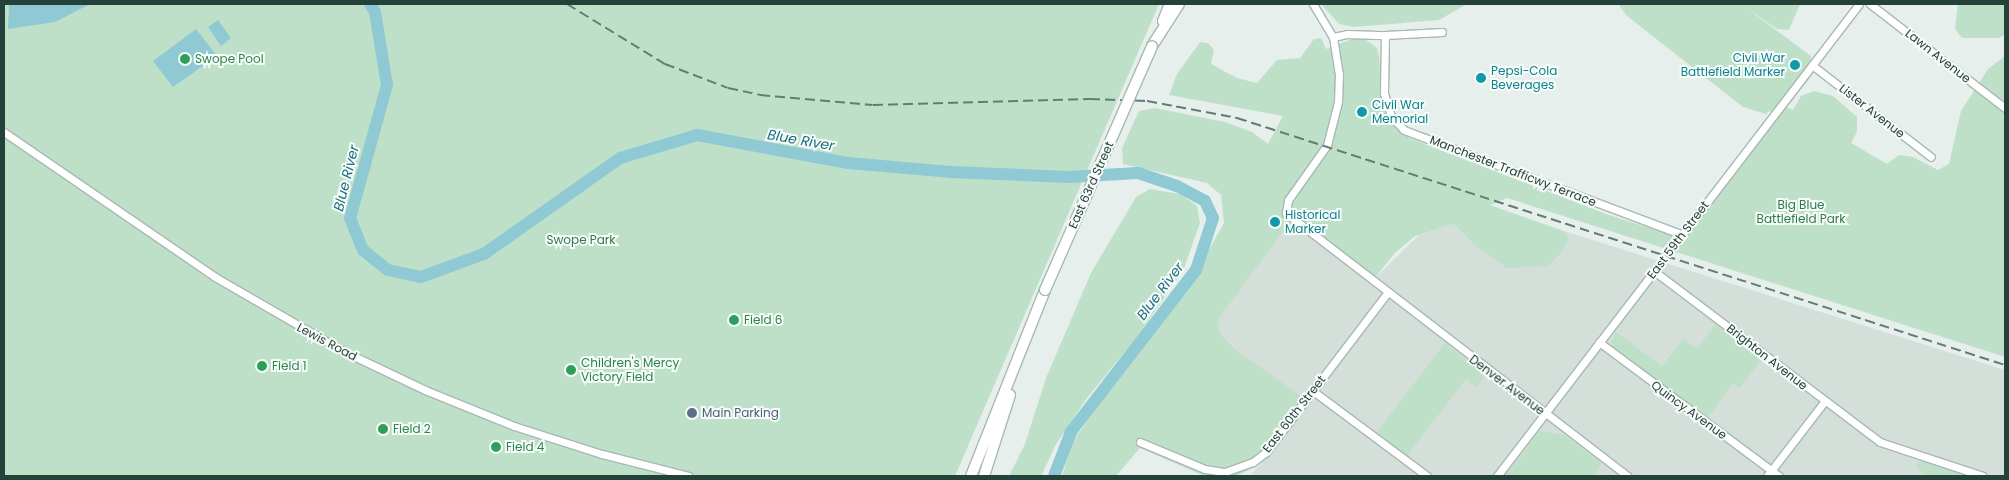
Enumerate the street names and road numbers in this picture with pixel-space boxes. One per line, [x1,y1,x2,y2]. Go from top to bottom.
street label: Lawn Avenue [1902,26,1974,86]
street label: Lister Avenue [1836,81,1908,141]
street label: Manchester Trafficwy Terrace [1428,133,1598,209]
street label: East 63rd Street [1065,139,1117,231]
street label: East 59th Street [1644,198,1712,282]
street label: Lewis Road [294,320,360,364]
street label: Brighton Avenue [1724,321,1810,393]
street label: Denver Avenue [1467,352,1547,418]
street label: East 60th Street [1259,373,1329,455]
street label: Quincy Avenue [1648,378,1730,442]

